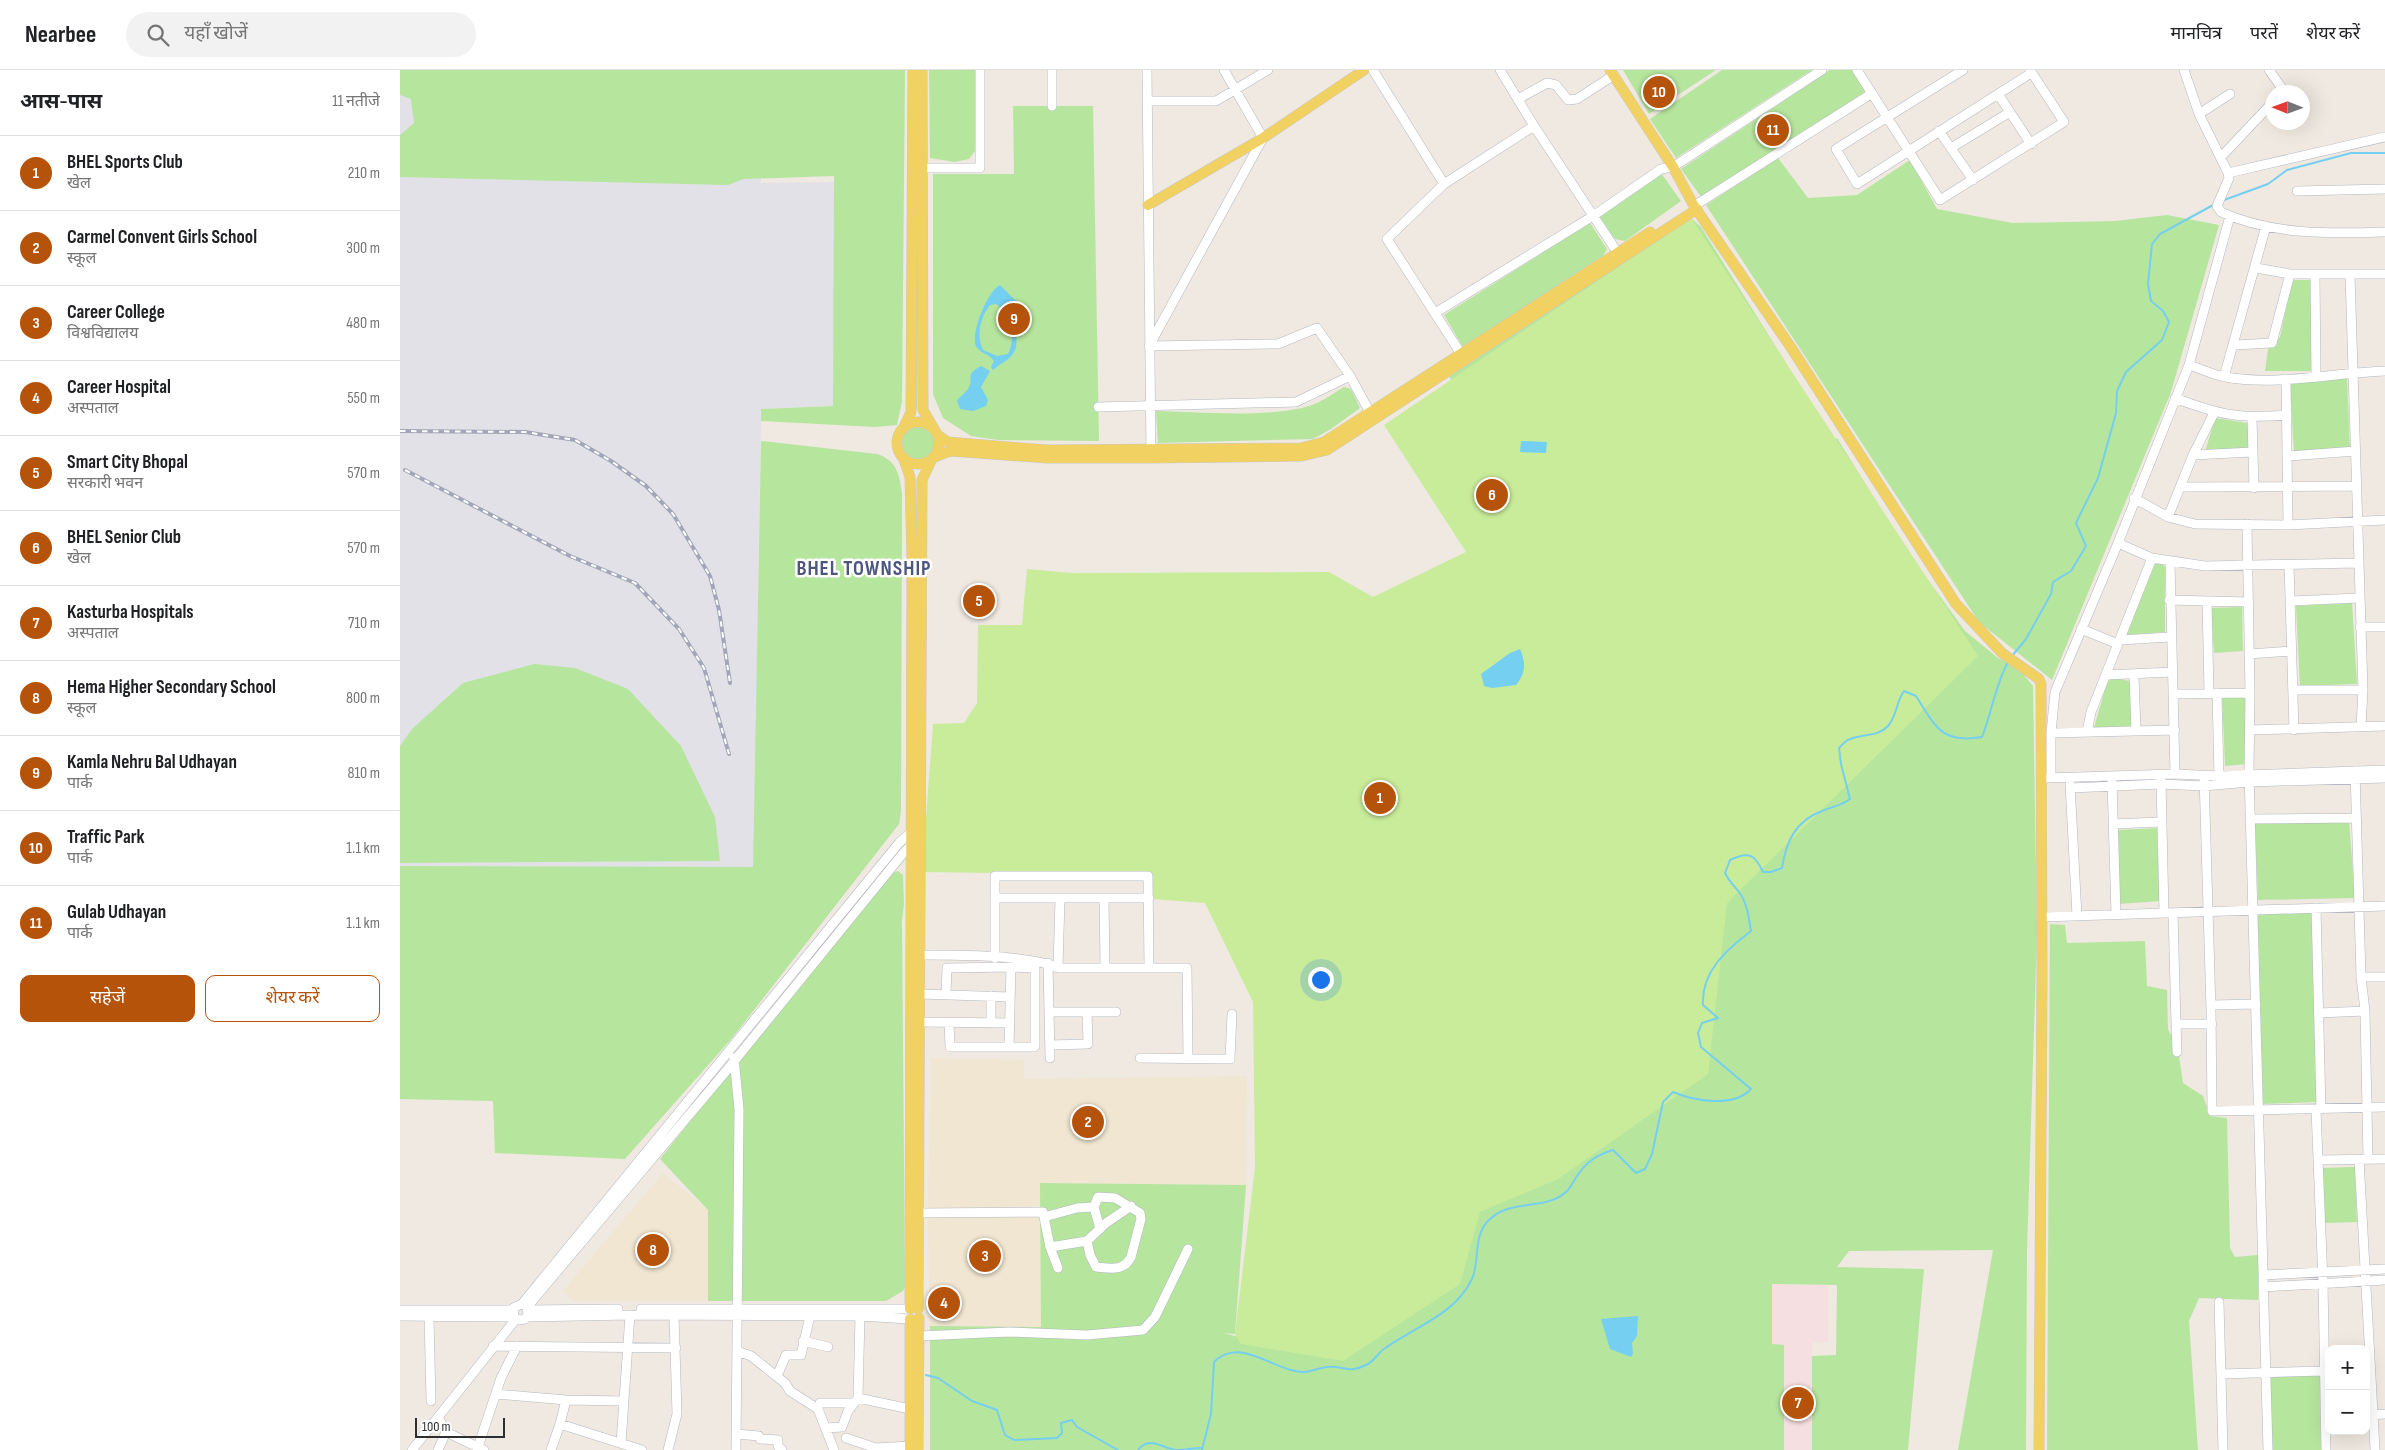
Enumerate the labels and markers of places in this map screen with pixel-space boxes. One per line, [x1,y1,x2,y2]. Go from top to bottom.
pin: 10 [1643,73,1675,111]
pin: 11 [1757,111,1789,149]
pin: 9 [998,300,1030,338]
pin: 6 [1476,476,1508,514]
pin: 5 [963,582,995,620]
pin: 1 [1364,779,1396,817]
pin: 2 [1072,1103,1104,1141]
pin: 8 [637,1231,669,1269]
pin: 3 [969,1237,1001,1275]
pin: 4 [928,1284,960,1322]
pin: 7 [1782,1384,1814,1422]

